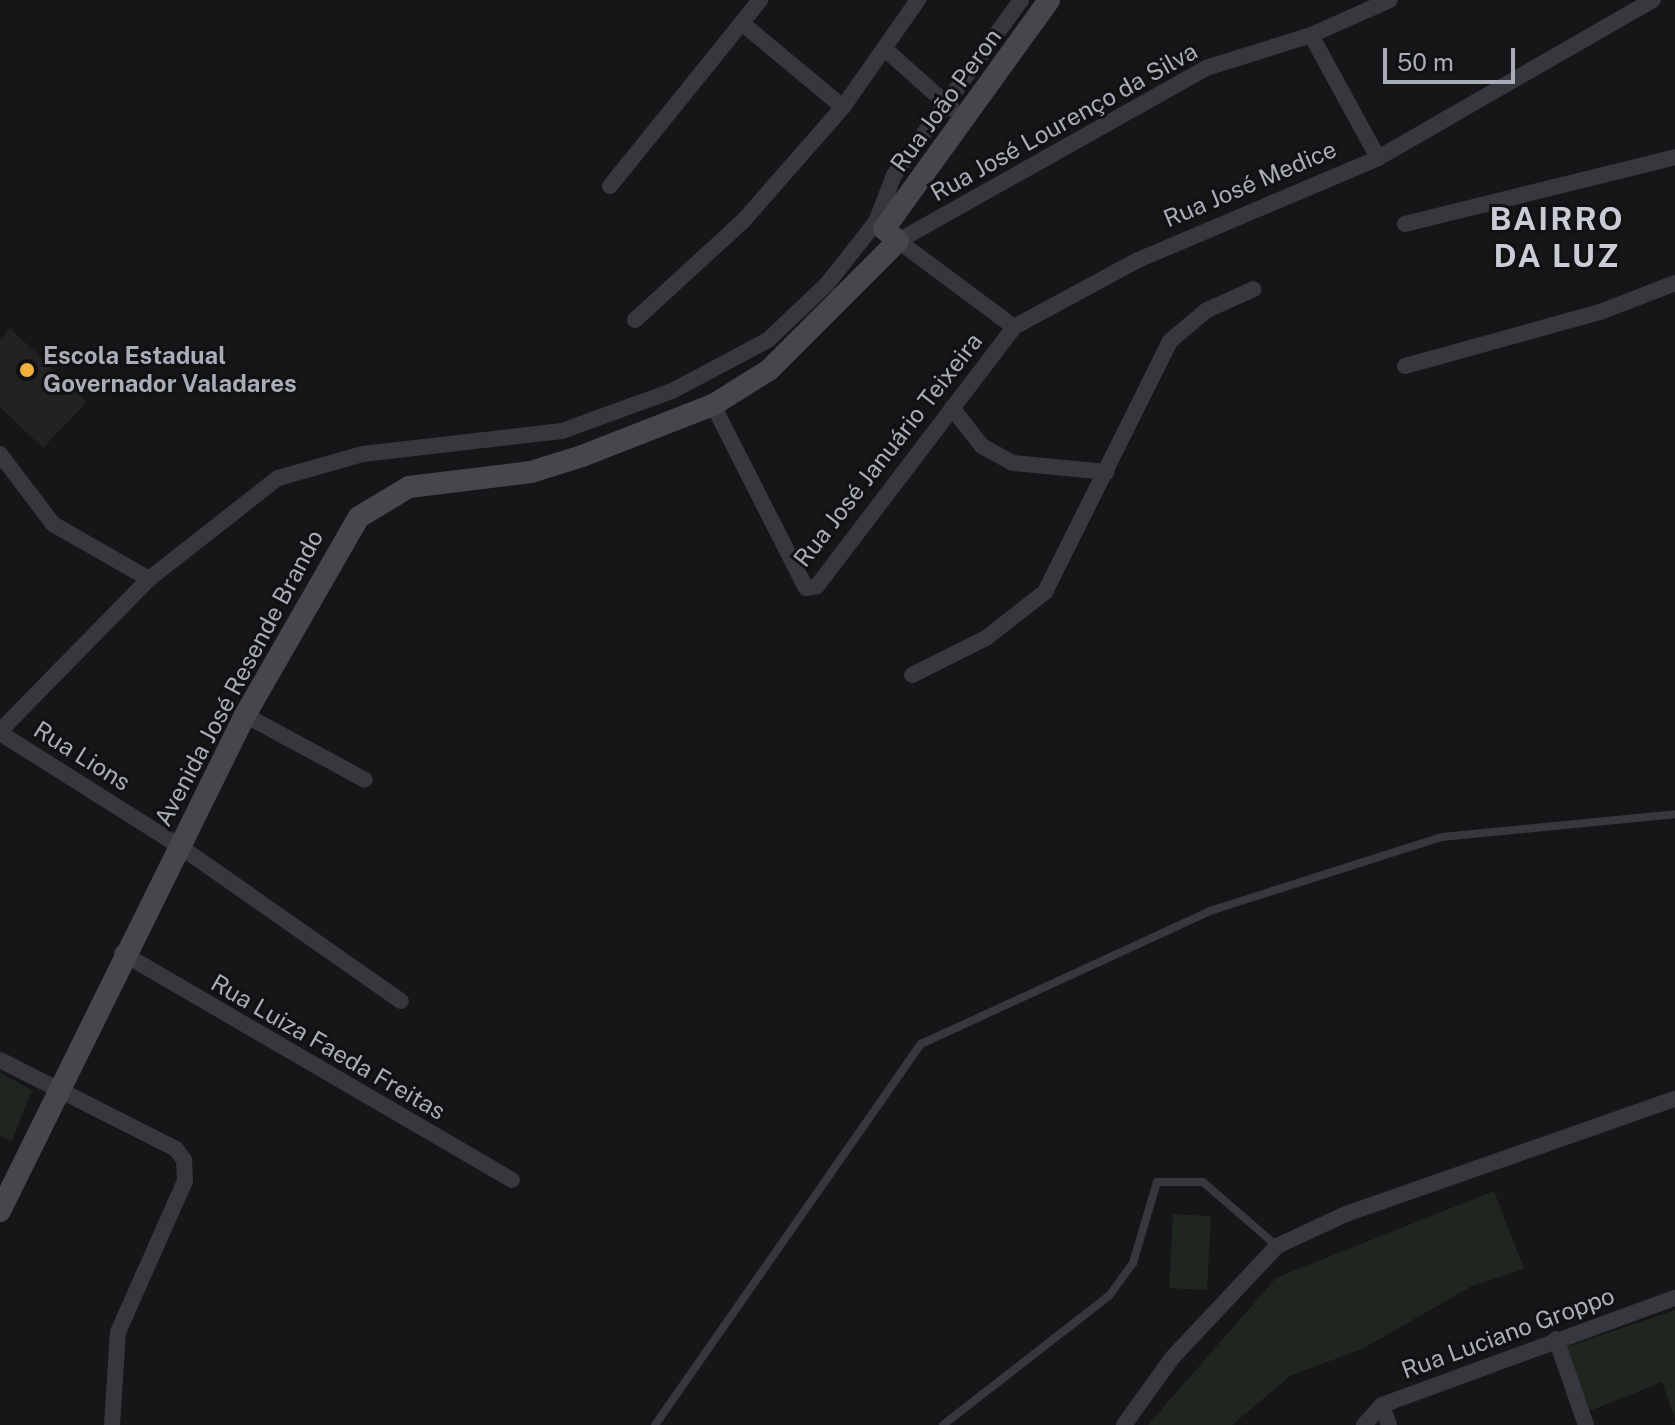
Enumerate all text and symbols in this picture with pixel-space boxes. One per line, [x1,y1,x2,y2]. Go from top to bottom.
street label: Rua João Peron [884,23,1008,177]
scale bar [1387,32,1519,82]
street label: Rua José Lourenço da Silva [925,36,1203,208]
text: 50 m [1397,48,1454,76]
street label: Rua José Medice [1159,135,1341,233]
district label: BAIRRO DA LUZ [1489,201,1625,276]
street label: Rua José Januário Teixeira [788,327,988,573]
place label: Escola Estadual Governador Valadares [43,342,297,398]
marker: Escola Estadual Governador Valadares [18,361,36,379]
street label: Avenida José Resende Brando [148,525,330,831]
street label: Rua Lions [28,715,136,797]
street label: Rua Luiza Faeda Freitas [206,968,450,1126]
street label: Rua Luciano Groppo [1397,1281,1619,1385]

